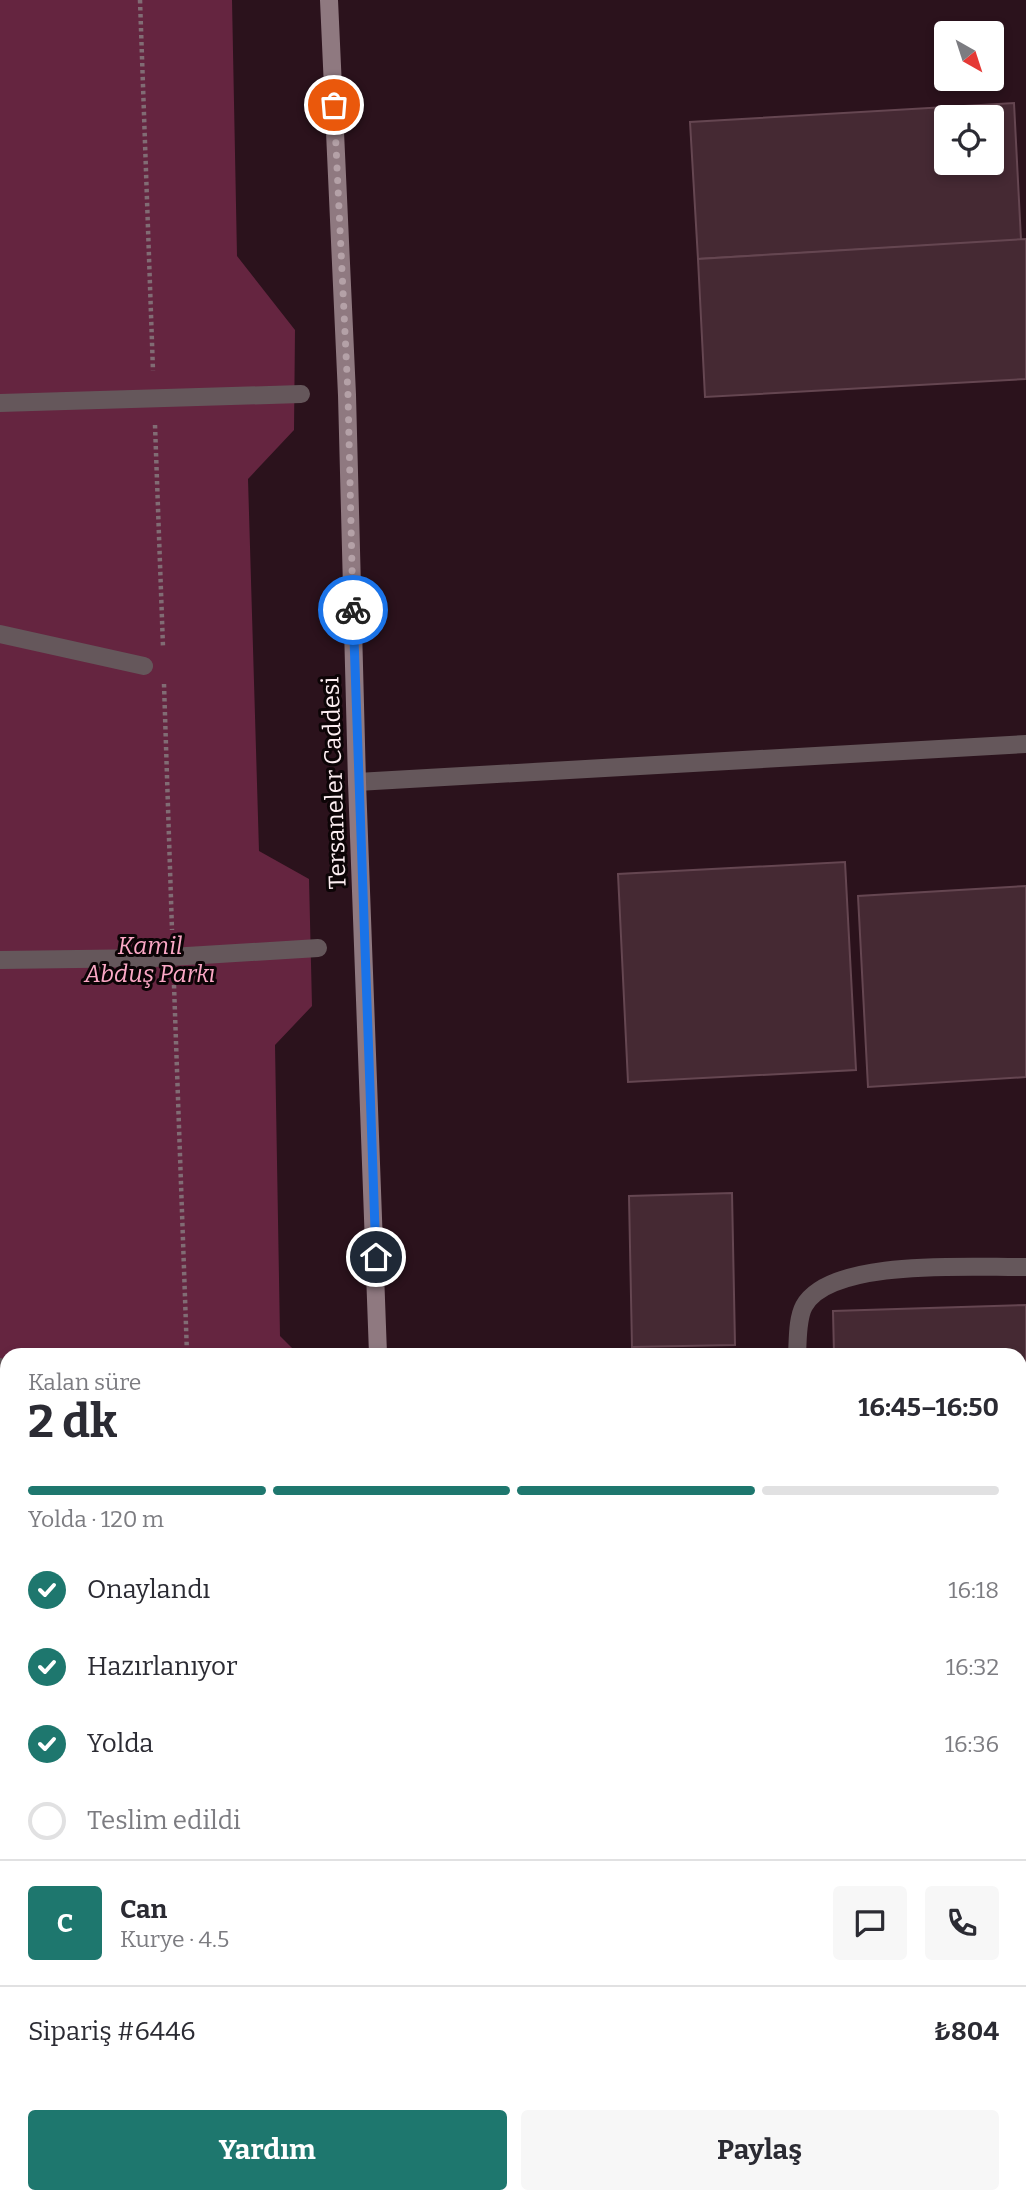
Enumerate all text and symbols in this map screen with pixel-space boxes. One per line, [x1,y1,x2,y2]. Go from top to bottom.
north arrow [934,21,1004,91]
map controls [934,21,1004,175]
pin [304,75,364,135]
icon: bag [315,86,353,124]
button: locate [934,105,1004,175]
courier [318,575,388,645]
icon: bike [334,591,372,629]
street label: Tersaneler Caddesi [316,676,352,890]
park label: Kamil Abduş Parkı [84,932,215,988]
pin [346,1227,406,1287]
icon: home [357,1238,395,1276]
text: Kalan süre [28,1368,141,1396]
text: 16:45–16:50 [858,1392,999,1423]
text: 2 dk [28,1394,117,1449]
text: Yolda · 120 m [28,1505,164,1533]
icon: check [28,1571,66,1609]
text: Onaylandı [87,1574,210,1605]
text: 16:18 [948,1576,999,1604]
icon: check [28,1648,66,1686]
text: Hazırlanıyor [87,1651,237,1682]
text: 16:32 [946,1653,999,1681]
icon: check [28,1725,66,1763]
text: Yolda [87,1728,153,1759]
text: 16:36 [945,1730,999,1758]
text: Teslim edildi [87,1805,241,1836]
button: chat [833,1886,907,1960]
button: phone [925,1886,999,1960]
text: Can [120,1894,167,1925]
text: C [57,1908,73,1939]
text: Kurye · 4.5 [120,1925,229,1953]
text: Sipariş #6446 [28,2016,196,2047]
text: ₺804 [934,2016,999,2047]
button: Yardım [28,2110,507,2190]
button: Paylaş [521,2110,999,2190]

